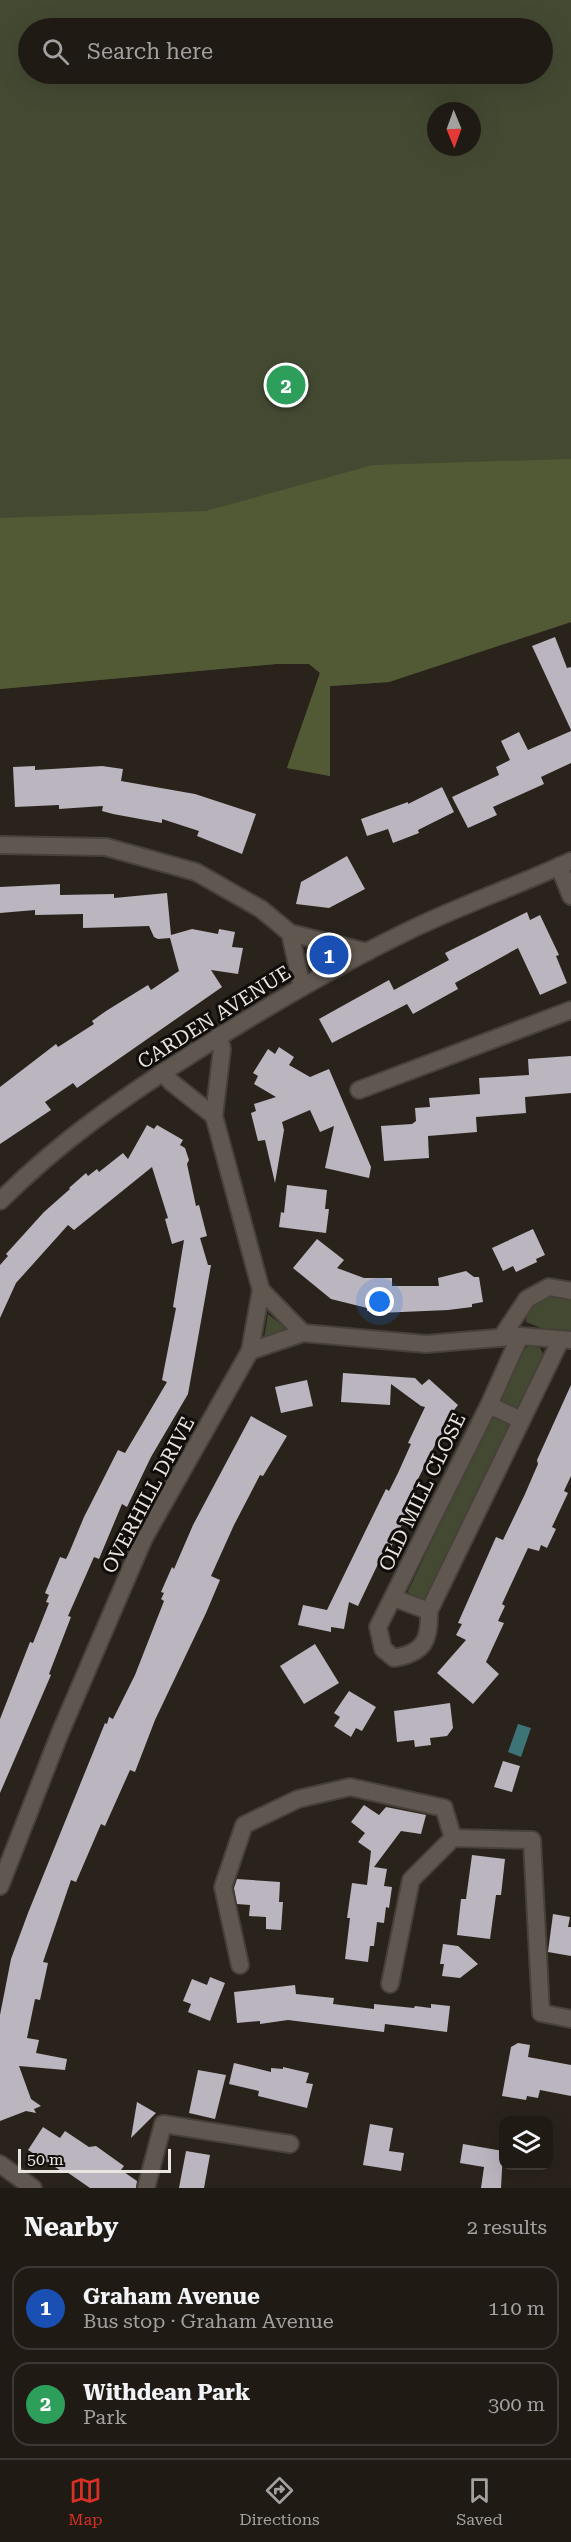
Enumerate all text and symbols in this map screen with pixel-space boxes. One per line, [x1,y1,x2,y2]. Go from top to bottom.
search box [18,18,553,84]
icon: search [39,35,72,68]
text: Search here [87,39,213,64]
north arrow [427,102,481,156]
pin: 2 [266,362,306,408]
pin: 1 [310,932,348,978]
street label: CARDEN AVENUE [133,960,295,1074]
your location [365,1287,394,1316]
street label: OLD MILL CLOSE [373,1409,471,1575]
street label: OVERHILL DRIVE [97,1413,199,1577]
map controls [499,2116,553,2170]
button: layers [499,2116,553,2170]
scale bar [18,2146,171,2174]
text: 50 m [27,2150,64,2169]
text: Nearby [24,2212,118,2242]
text: 2 results [467,2215,547,2239]
text: Graham Avenue [83,2284,260,2309]
text: 1 [40,2296,51,2320]
text: 110 m [488,2296,545,2320]
text: Bus stop · Graham Avenue [83,2309,334,2333]
text: Withdean Park [83,2380,250,2405]
text: 2 [40,2392,51,2416]
text: 300 m [488,2392,545,2416]
text: Park [83,2405,127,2429]
tab: Map [68,2474,103,2529]
tab: Directions [239,2474,320,2529]
tab: Saved [456,2474,503,2529]

